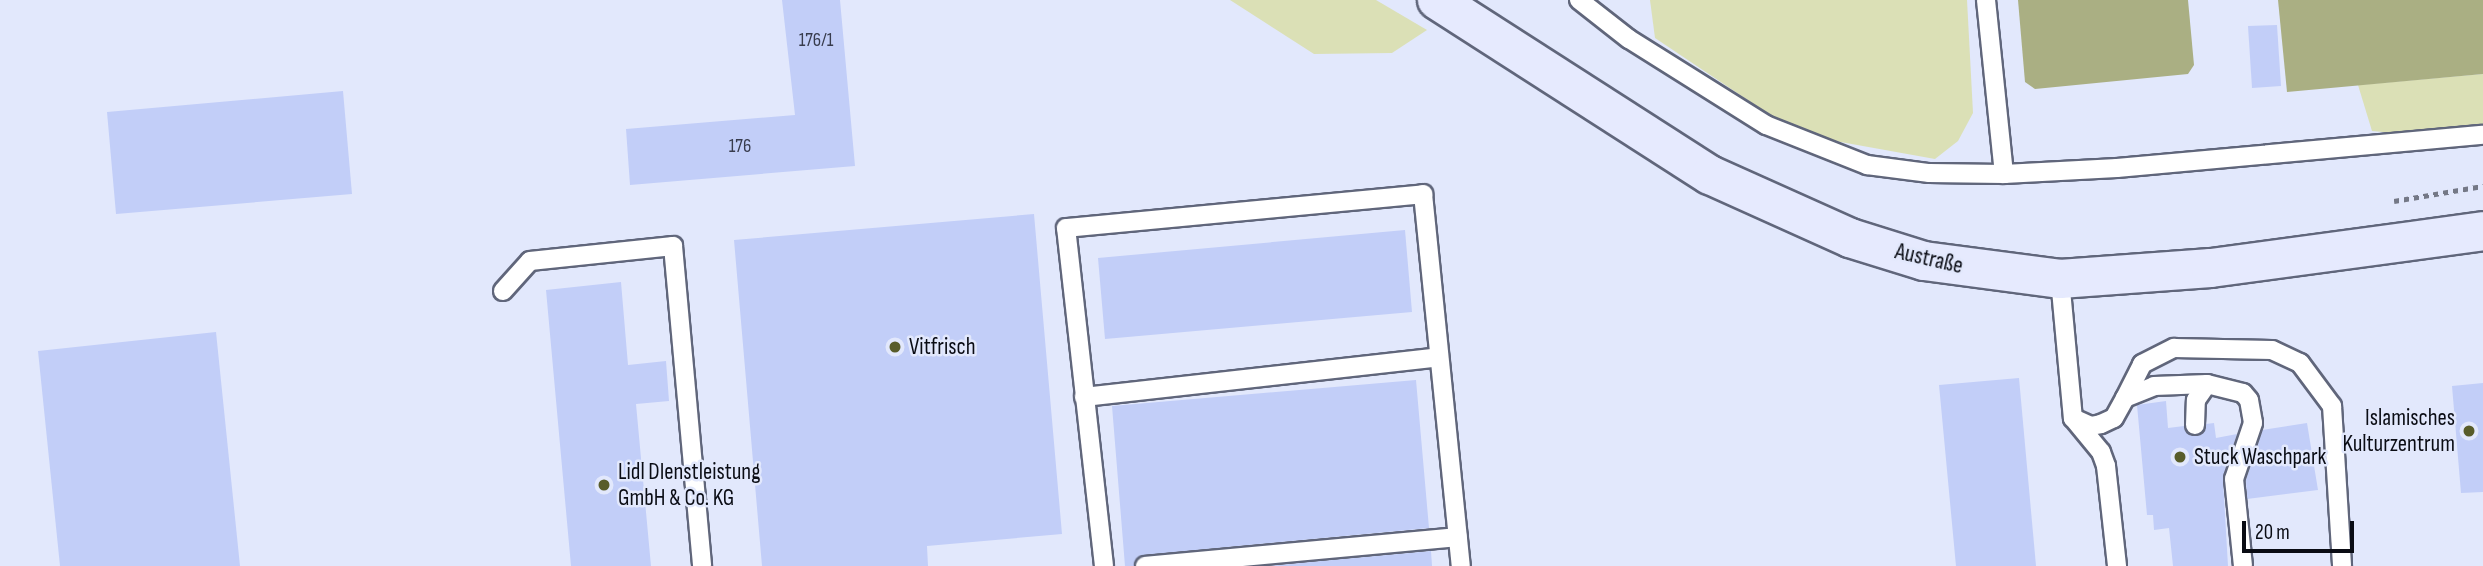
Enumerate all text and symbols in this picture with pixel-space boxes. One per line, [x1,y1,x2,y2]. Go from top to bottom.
house number: 176/1 [799,30,833,52]
house number: 176 [729,136,751,158]
street label: Austraße [1892,238,1966,280]
place label: Vitfrisch [909,333,975,361]
marker: Vitfrisch [887,339,903,355]
place label: Islamisches Kulturzentrum [2343,404,2455,458]
marker: Islamisches Kulturzentrum [2461,423,2477,439]
place label: Stuck Waschpark [2194,443,2326,471]
marker: Stuck Waschpark [2172,449,2188,465]
place label: Lidl DIenstleistung GmbH & Co. KG [618,458,760,512]
marker: Lidl DIenstleistung GmbH & Co. KG [596,477,612,493]
scale bar [2245,506,2357,550]
text: 20 m [2255,520,2290,545]

